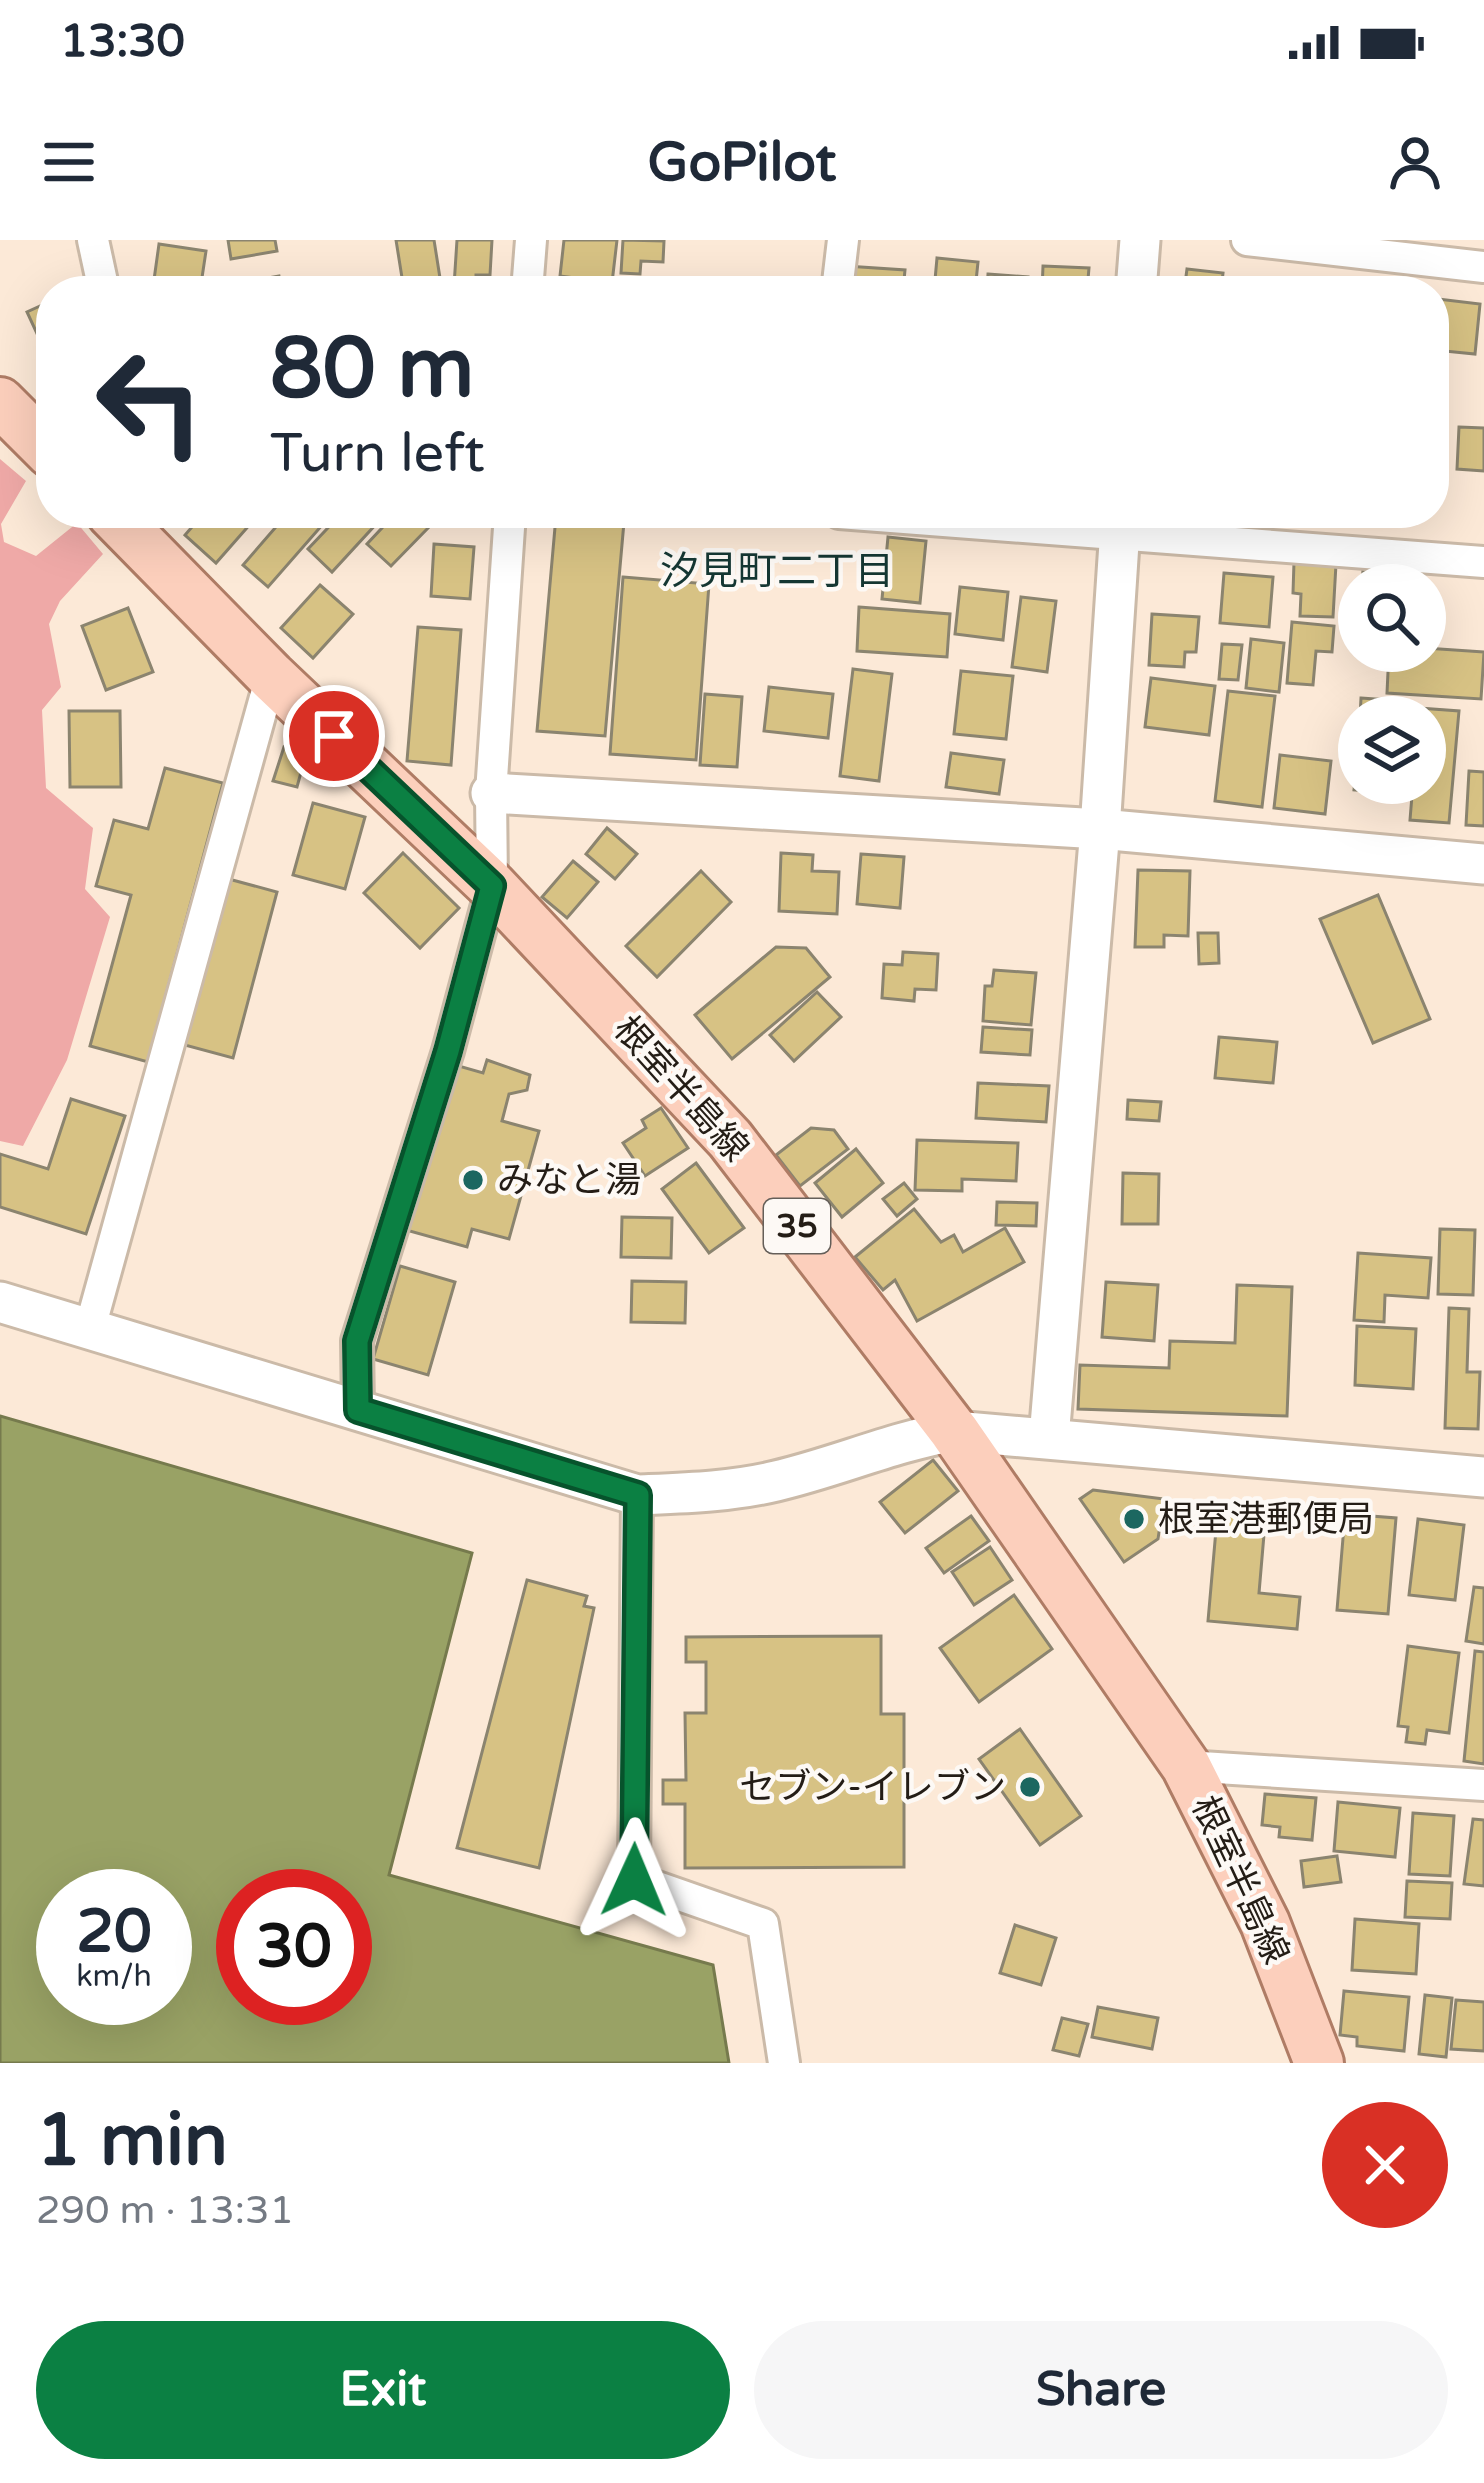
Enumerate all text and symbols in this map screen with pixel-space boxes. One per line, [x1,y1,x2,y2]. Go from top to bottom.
text: 13:30 [60,15,185,69]
icon: menu [36,129,102,195]
icon: person [1382,129,1448,195]
text: GoPilot [648,130,836,195]
text: 80 m [270,319,474,420]
icon: left [72,324,228,480]
text: Turn left [270,421,485,486]
district label: 汐見町二丁目 [660,548,894,595]
map controls [1338,564,1446,804]
button: search [1338,564,1446,672]
pin [283,685,385,787]
button: layers [1338,696,1446,804]
icon: arrive [301,703,367,769]
street label: 根室半島線 [605,1008,757,1170]
place label: みなと湯 [497,1159,641,1202]
marker: みなと湯 [460,1167,486,1193]
road number: 35 [764,1199,830,1253]
place label: 根室港郵便局 [1158,1498,1374,1541]
marker: 根室港郵便局 [1121,1506,1147,1532]
place label: セブン-イレブン [739,1766,1006,1809]
marker: セブン-イレブン [1017,1774,1043,1800]
street label: 根室半島線 [1182,1789,1298,1971]
position arrow [571,1817,697,1943]
speed limit sign: 30 [216,1869,372,2025]
text: 20 [76,1896,152,1968]
text: km/h [76,1958,152,1995]
text: 1 min [36,2098,228,2185]
button: close [1322,2102,1448,2228]
text: 290 m · 13:31 [36,2187,294,2234]
button: Exit [36,2321,730,2459]
button: Share [754,2321,1448,2459]

